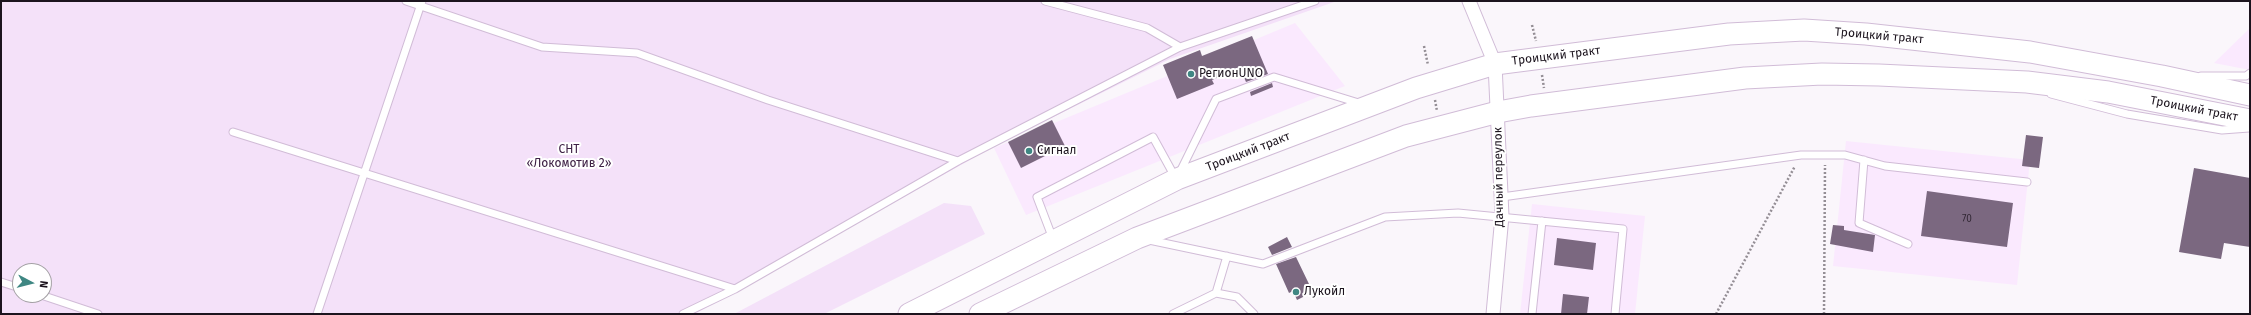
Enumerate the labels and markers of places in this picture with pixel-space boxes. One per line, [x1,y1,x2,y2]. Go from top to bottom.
place label: РегионUNO [1199,67,1263,81]
marker: РегионUNO [1186,69,1196,79]
place label: Сигнал [1037,144,1076,158]
marker: Сигнал [1024,146,1034,156]
place label: Лукойл [1304,285,1345,299]
marker: Лукойл [1291,287,1301,297]

